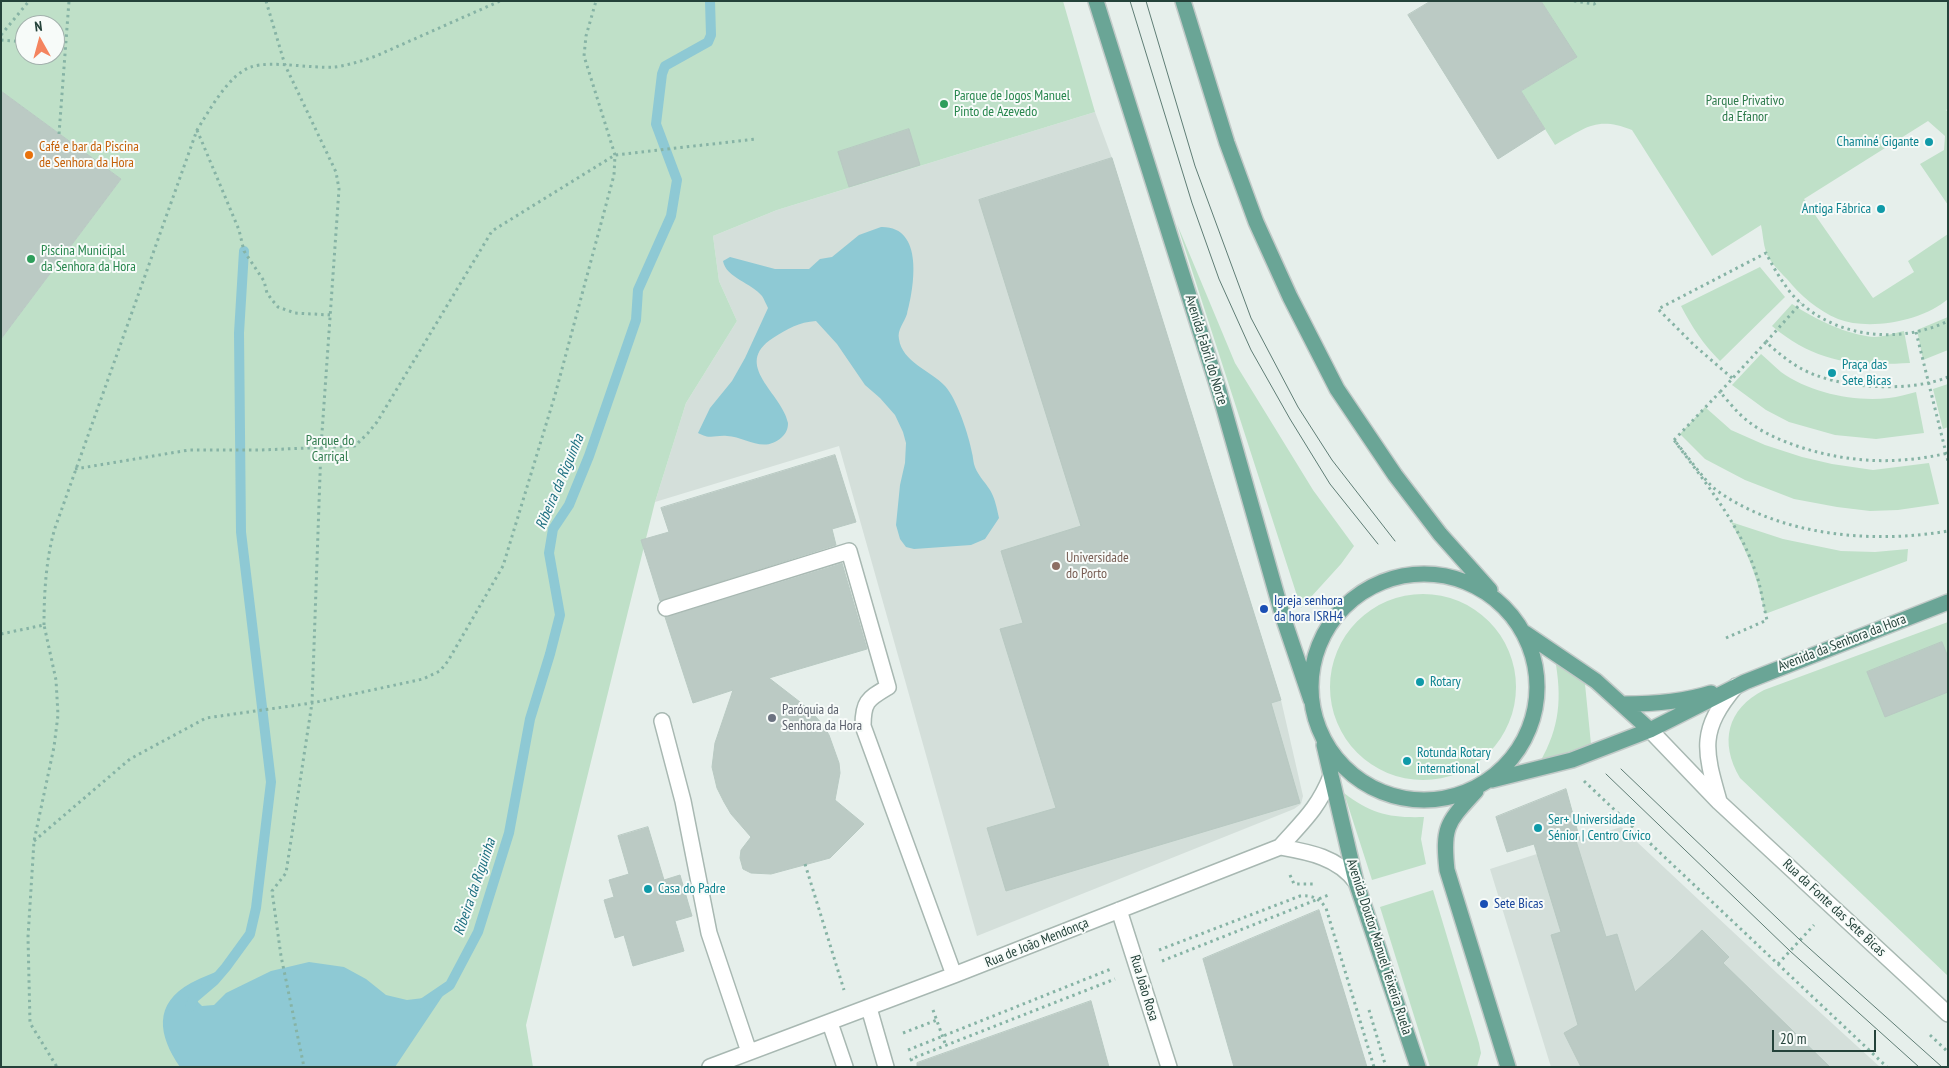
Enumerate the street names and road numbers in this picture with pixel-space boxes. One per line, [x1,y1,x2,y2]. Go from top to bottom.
street label: Avenida Fabril do Norte [1181,293,1231,407]
street label: Avenida da Senhora da Hora [1776,611,1908,675]
street label: Rua da Fonte das Sete Bicas [1779,856,1889,960]
street label: Avenida Doutor Manuel Teixeira Ruela [1343,857,1415,1037]
street label: Rua de João Mendonça [983,915,1091,971]
street label: Rua João Rosa [1126,953,1162,1023]

